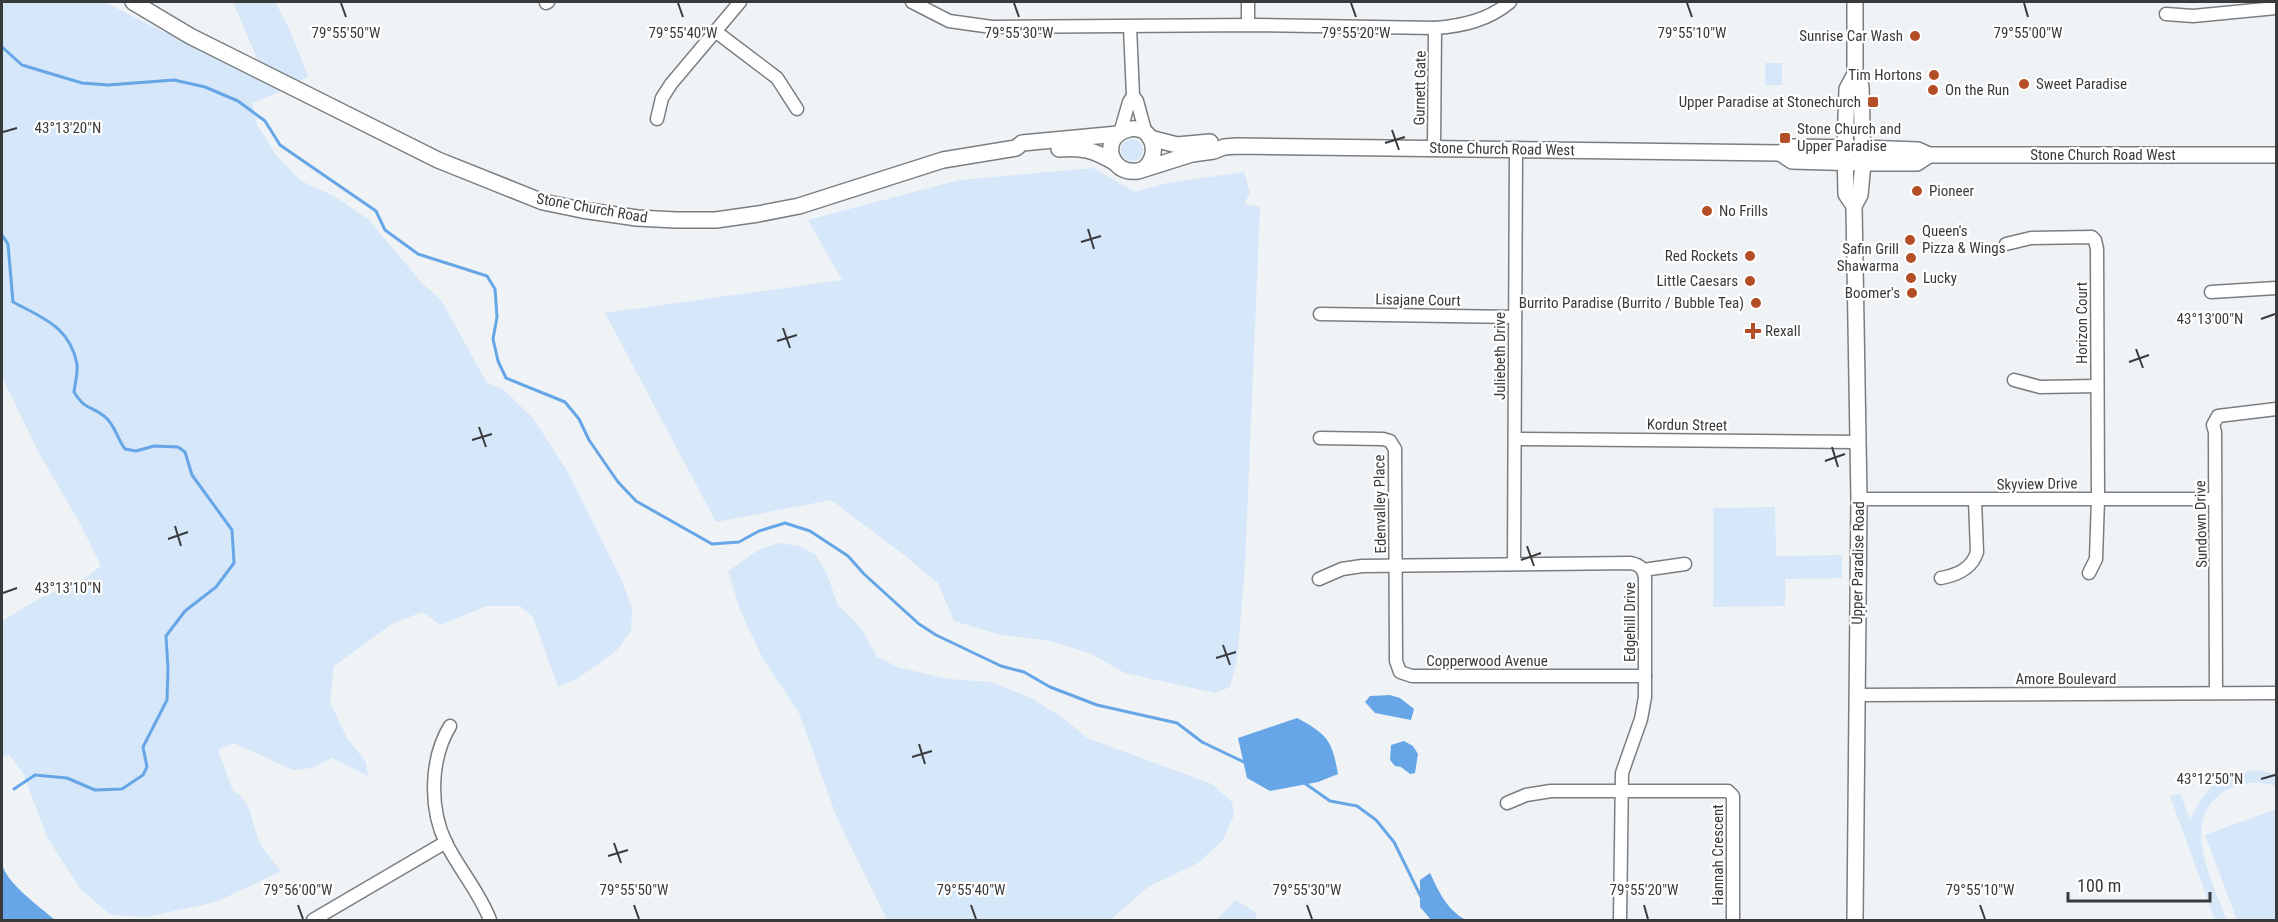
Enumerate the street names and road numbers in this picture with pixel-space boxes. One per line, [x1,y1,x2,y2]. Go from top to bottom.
street label: Gurnett Gate [1410,50,1430,126]
street label: Stone Church Road West [1429,139,1575,159]
street label: Stone Church Road West [2030,146,2176,164]
street label: Stone Church Road [535,189,649,227]
street label: Horizon Court [2073,282,2091,364]
street label: Lisajane Court [1375,290,1461,310]
street label: Juliebeth Drive [1491,312,1509,400]
street label: Kordun Street [1647,415,1727,435]
street label: Edenvalley Place [1370,454,1390,554]
street label: Skyview Drive [1996,474,2078,494]
street label: Sundown Drive [2191,480,2211,568]
street label: Upper Paradise Road [1848,501,1868,625]
street label: Edgehill Drive [1621,582,1639,662]
street label: Copperwood Avenue [1426,652,1548,670]
street label: Amore Boulevard [2015,670,2117,688]
street label: Hannah Crescent [1709,804,1727,906]

